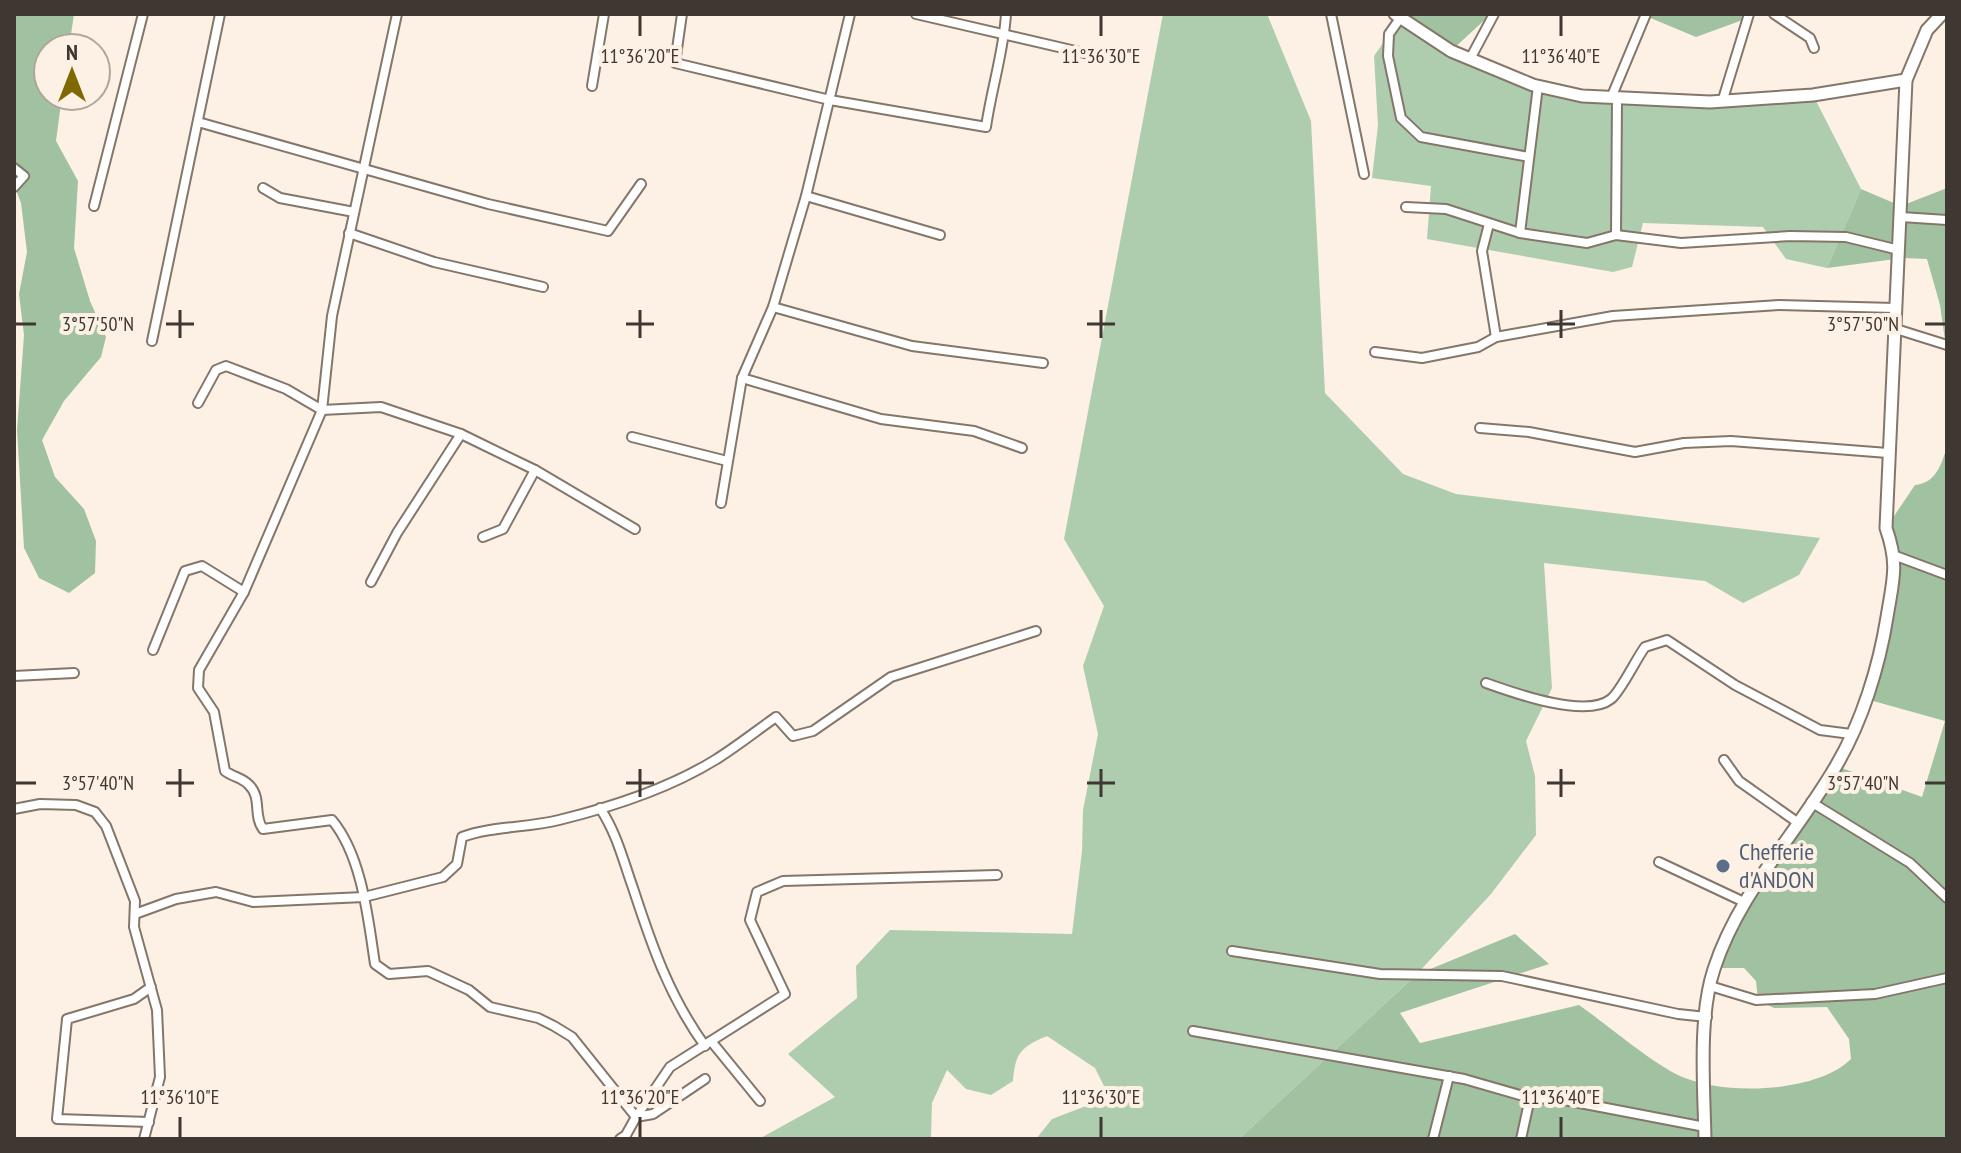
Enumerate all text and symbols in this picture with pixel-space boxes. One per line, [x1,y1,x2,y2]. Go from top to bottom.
north arrow [32,32,112,112]
text: N [66,38,78,66]
text: 11°36'20"E [601,43,679,69]
text: 11°36'30"E [1062,43,1140,69]
text: 11°36'40"E [1522,43,1600,69]
text: 3°57'50"N [62,311,134,337]
text: 3°57'50"N [1827,311,1899,337]
text: 3°57'40"N [62,770,134,796]
text: 3°57'40"N [1827,770,1899,796]
place label: Chefferie d'ANDON [1739,836,1814,895]
marker: Chefferie d'ANDON [1714,857,1732,875]
text: 11°36'10"E [141,1084,219,1110]
text: 11°36'20"E [601,1084,679,1110]
text: 11°36'30"E [1062,1084,1140,1110]
text: 11°36'40"E [1522,1084,1600,1110]

